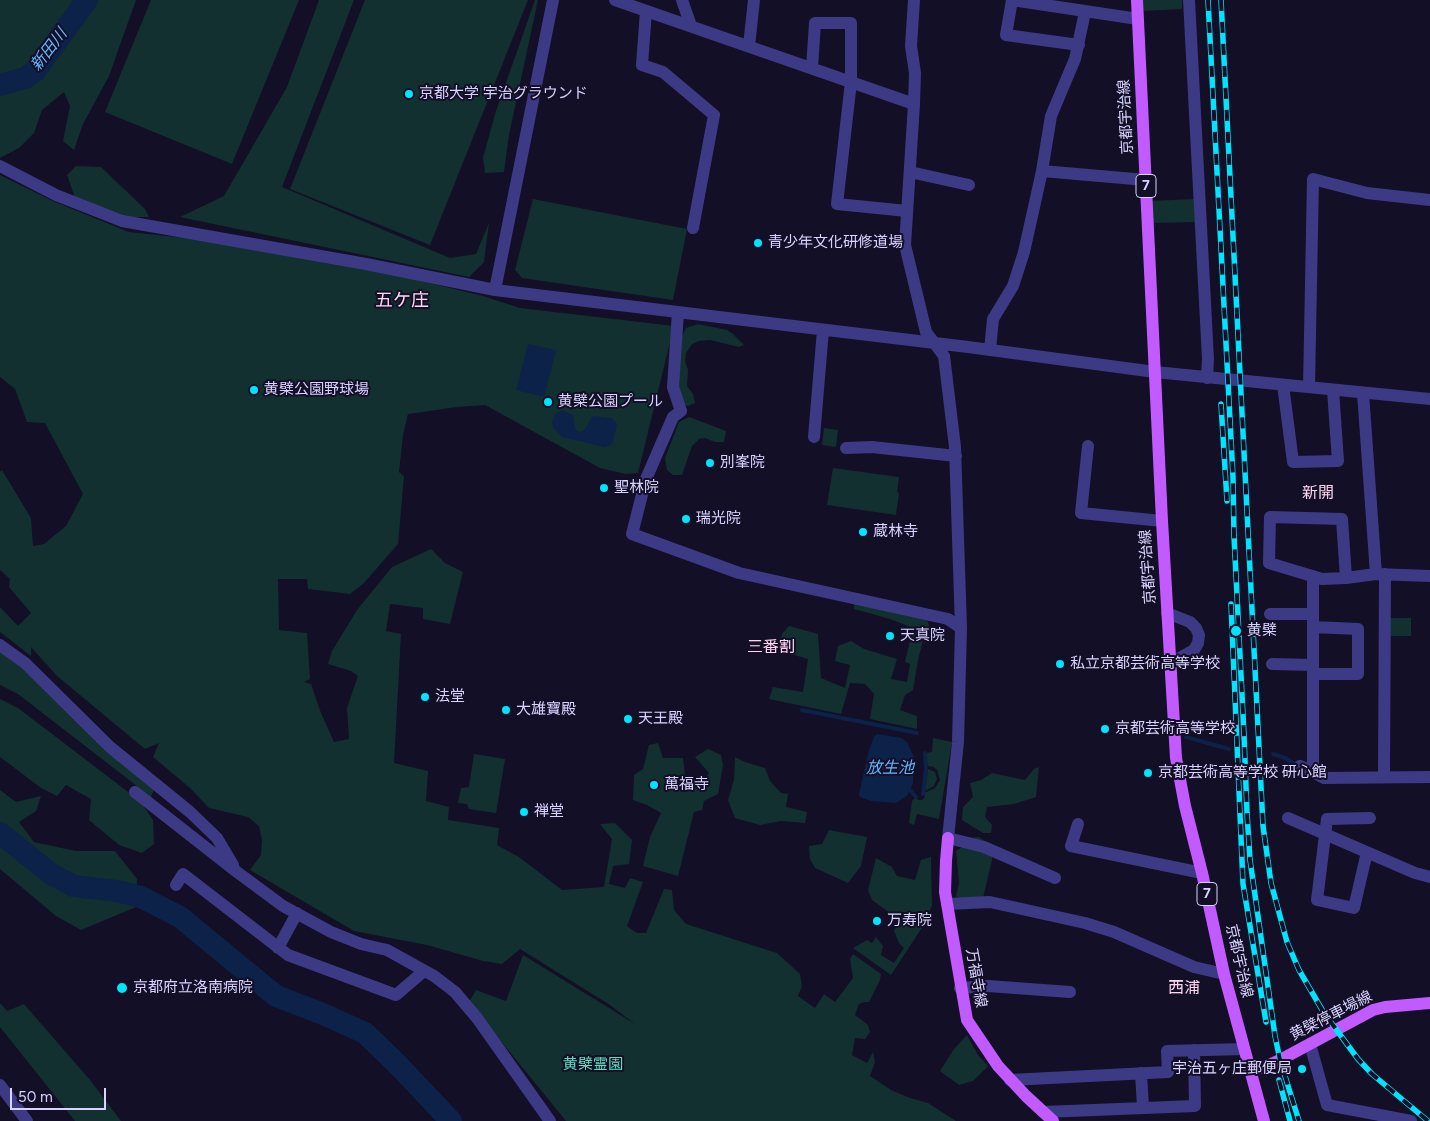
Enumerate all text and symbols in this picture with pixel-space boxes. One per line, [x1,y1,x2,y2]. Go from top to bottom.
water label: 新田川 [27,25,71,75]
street label: 京都宇治線 [1115,79,1137,155]
place label: 京都大学 宇治グラウンド [419,85,588,103]
marker: 京都大学 宇治グラウンド [403,88,415,100]
road number: 7 [1136,175,1156,198]
place label: 青少年文化研修道場 [768,234,903,252]
marker: 青少年文化研修道場 [752,237,764,249]
district label: 五ケ庄 [375,290,429,312]
place label: 黄檗公園野球場 [264,381,369,399]
marker: 黄檗公園野球場 [248,384,260,396]
place label: 黄檗公園プール [558,393,663,411]
marker: 黄檗公園プール [542,396,554,408]
place label: 別峯院 [720,454,765,472]
marker: 別峯院 [704,457,716,469]
place label: 聖林院 [614,479,659,497]
marker: 聖林院 [598,482,610,494]
district label: 新開 [1302,483,1334,503]
place label: 瑞光院 [696,510,741,528]
marker: 瑞光院 [680,513,692,525]
place label: 蔵林寺 [873,523,918,541]
marker: 蔵林寺 [857,526,869,538]
street label: 京都宇治線 [1136,529,1160,605]
place label: 黄檗 [1247,622,1277,640]
marker: 黄檗 [1229,624,1243,638]
place label: 天真院 [900,627,945,645]
marker: 天真院 [884,630,896,642]
district label: 三番割 [747,637,795,657]
place label: 私立京都芸術高等学校 [1070,655,1220,673]
marker: 私立京都芸術高等学校 [1054,658,1066,670]
place label: 法堂 [435,688,465,706]
marker: 法堂 [419,691,431,703]
place label: 大雄寶殿 [516,701,576,719]
marker: 大雄寶殿 [500,704,512,716]
place label: 天王殿 [638,710,683,728]
marker: 天王殿 [622,713,634,725]
place label: 京都芸術高等学校 [1115,720,1235,738]
marker: 京都芸術高等学校 [1099,723,1111,735]
water label: 放生池 [866,758,914,778]
place label: 京都芸術高等学校 研心館 [1158,764,1327,782]
marker: 京都芸術高等学校 研心館 [1142,767,1154,779]
place label: 萬福寺 [664,776,709,794]
marker: 萬福寺 [648,779,660,791]
place label: 禅堂 [534,803,564,821]
marker: 禅堂 [518,806,530,818]
road number: 7 [1197,882,1217,906]
place label: 万寿院 [887,912,932,930]
marker: 万寿院 [871,915,883,927]
street label: 京都宇治線 [1222,922,1256,1000]
street label: 万福寺線 [962,947,990,1009]
district label: 西浦 [1168,978,1200,998]
place label: 京都府立洛南病院 [133,979,253,997]
marker: 京都府立洛南病院 [115,981,129,995]
street label: 黄檗停車場線 [1287,988,1375,1044]
park label: 黄檗霊園 [563,1056,623,1074]
place label: 宇治五ヶ庄郵便局 [1172,1060,1292,1078]
marker: 宇治五ヶ庄郵便局 [1296,1063,1308,1075]
scale bar [12,1078,109,1110]
text: 50 m [18,1088,53,1106]

